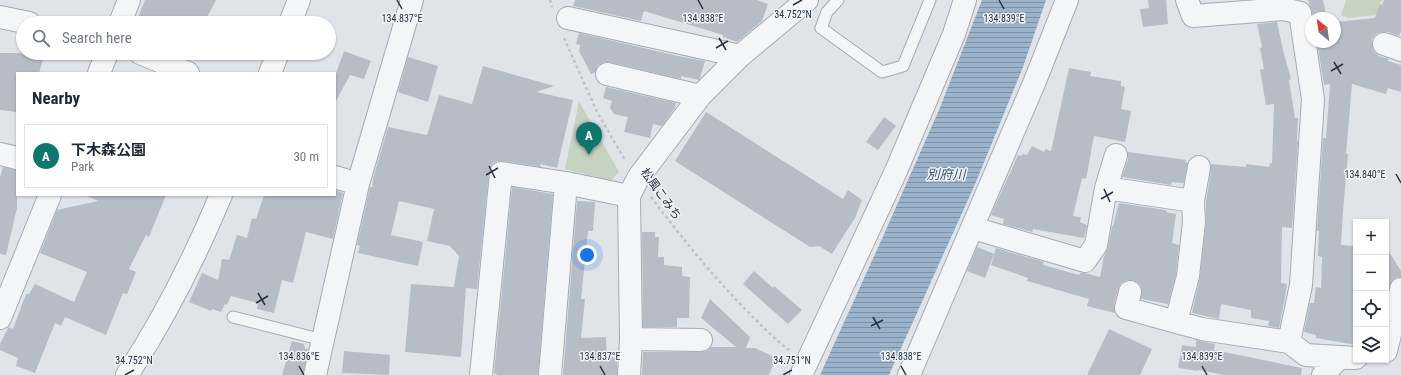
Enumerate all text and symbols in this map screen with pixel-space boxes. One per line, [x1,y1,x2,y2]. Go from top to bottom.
text: 34.752°N [774,9,812,20]
north arrow [1305,12,1341,48]
text: 134.837°E [382,13,423,24]
text: 134.838°E [683,13,724,24]
text: 134.839°E [984,13,1025,24]
search box [16,16,336,60]
icon: search [30,27,52,49]
text: Search here [62,29,132,47]
text: Nearby [32,88,80,108]
pin: A [576,122,602,155]
text: 下木森公園 [71,141,146,159]
text: A [42,149,50,164]
text: 30 m [293,149,319,164]
text: Park [71,159,94,174]
street label: 松風こみち [638,166,684,222]
water label: 別府川 [926,167,967,182]
text: 134.840°E [1345,169,1386,180]
map controls [1353,219,1389,363]
button: + [1353,219,1389,255]
your location [577,245,597,265]
button: − [1353,255,1389,291]
button: locate [1353,291,1389,327]
button: layers [1353,327,1389,363]
text: 134.836°E [279,351,320,362]
text: 134.837°E [580,351,621,362]
text: 134.838°E [881,351,922,362]
text: 134.839°E [1182,351,1223,362]
text: 34.752°N [115,355,153,366]
text: 34.751°N [773,355,811,366]

